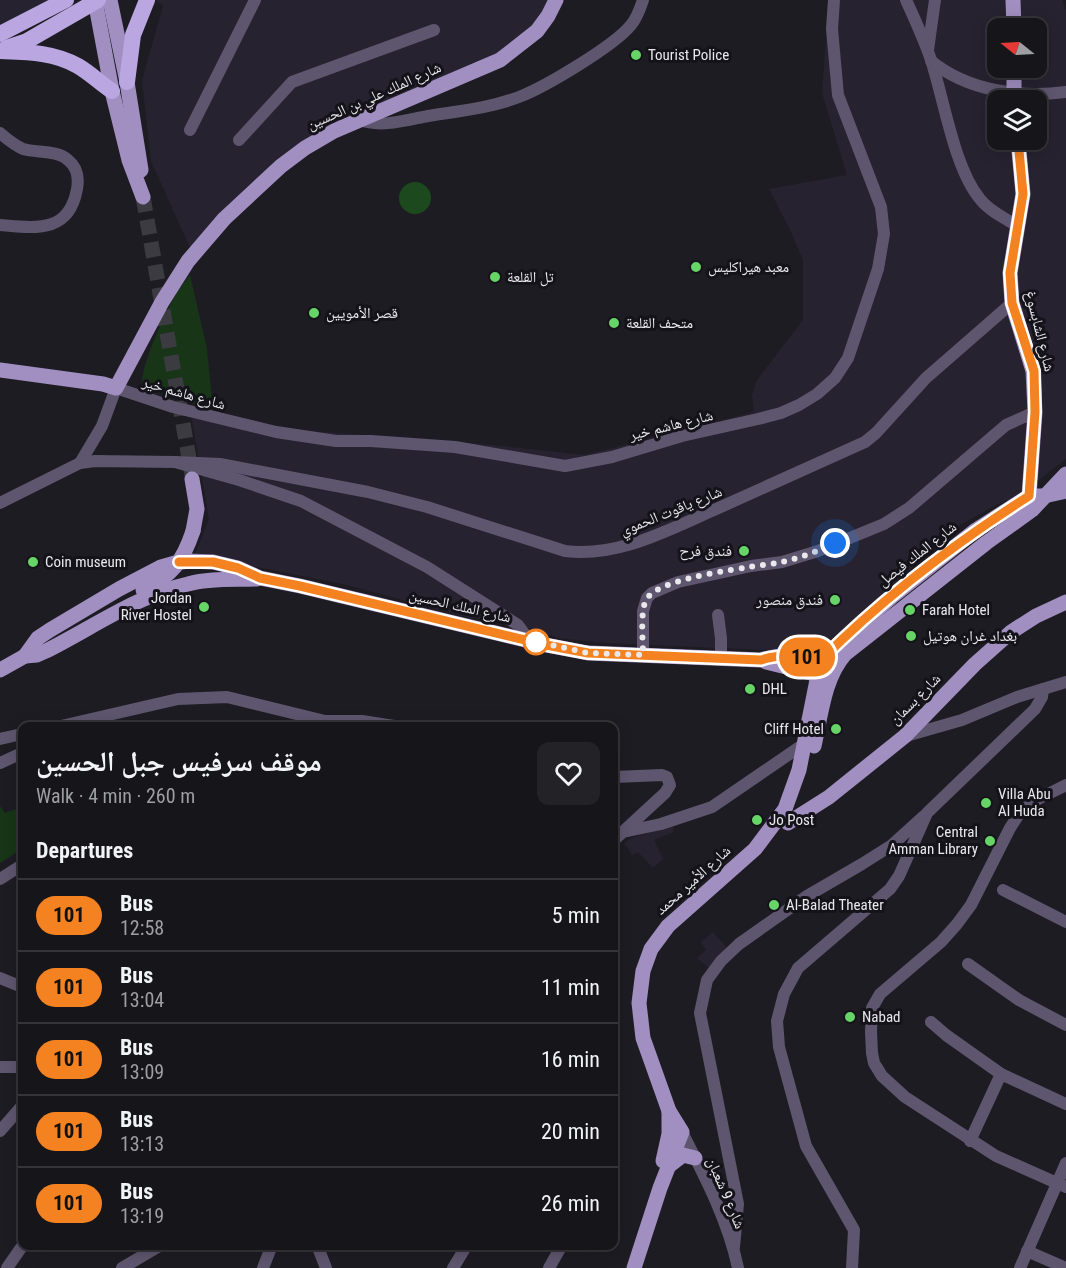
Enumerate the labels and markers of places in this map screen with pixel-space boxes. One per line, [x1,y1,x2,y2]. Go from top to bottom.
place label: Tourist Police [648,46,729,64]
marker: Tourist Police [629,48,643,62]
place label: معبد هيراكليس [708,258,789,277]
marker: معبد هيراكليس [689,260,703,274]
place label: تل القلعة [507,268,554,287]
marker: تل القلعة [488,270,502,284]
place label: قصر الأمويين [326,304,398,323]
marker: قصر الأمويين [307,306,321,320]
place label: متحف القلعة [626,314,693,332]
marker: متحف القلعة [607,316,621,330]
place label: فندق فرح [679,542,732,561]
marker: فندق فرح [737,544,751,558]
place label: Coin museum [45,553,126,571]
marker: Coin museum [26,555,40,569]
place label: Jordan River Hostel [121,589,192,624]
place label: فندق منصور [755,591,823,610]
marker: فندق منصور [828,593,842,607]
marker: Jordan River Hostel [197,600,211,614]
place label: Farah Hotel [922,601,990,619]
marker: Farah Hotel [903,603,917,617]
place label: بغداد غران هوتيل [923,627,1017,646]
unlabelled marker [523,629,549,655]
marker: بغداد غران هوتيل [904,629,918,643]
place label: DHL [762,680,787,698]
marker: DHL [743,682,757,696]
place label: Cliff Hotel [764,720,824,738]
marker: Cliff Hotel [829,722,843,736]
place label: Villa Abu Al Huda [998,785,1051,820]
marker: Villa Abu Al Huda [979,796,993,810]
place label: Jo Post [769,811,814,829]
marker: Jo Post [750,813,764,827]
place label: Central Amman Library [888,823,978,858]
marker: Central Amman Library [983,834,997,848]
place label: Al-Balad Theater [786,896,884,914]
marker: Al-Balad Theater [767,898,781,912]
place label: Nabad [862,1008,901,1026]
marker: Nabad [843,1010,857,1024]

